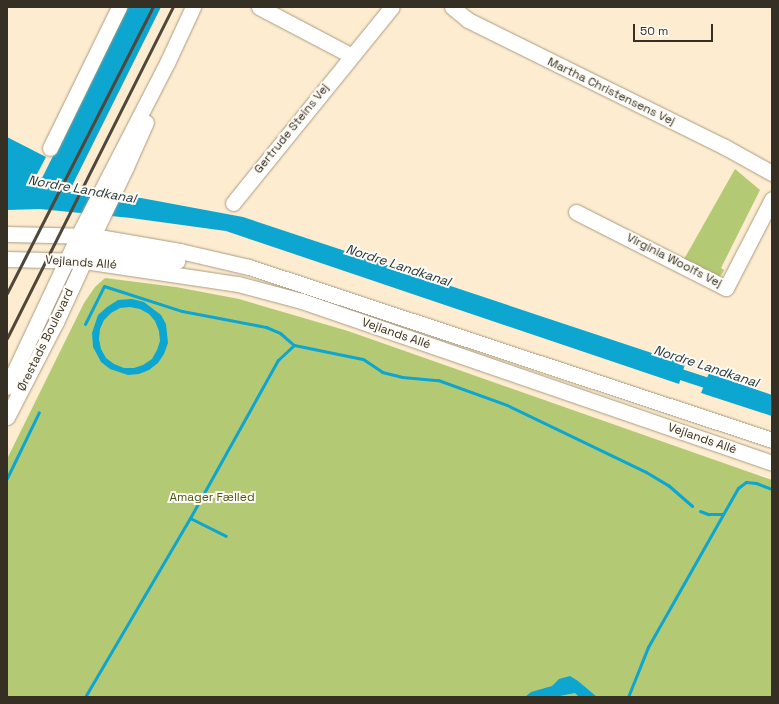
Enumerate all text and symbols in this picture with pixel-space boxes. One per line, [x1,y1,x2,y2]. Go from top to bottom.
scale bar [635,16,715,42]
text: 50 m [640,23,668,39]
street label: Martha Christensens Vej [545,55,677,129]
street label: Gertrude Steins Vej [251,81,333,177]
water label: Nordre Landkanal [27,173,137,207]
street label: Virginia Woolfs Vej [624,231,724,291]
water label: Nordre Landkanal [344,242,452,290]
street label: Vejlands Allé [45,253,117,273]
street label: Ørestads Boulevard [15,286,77,394]
street label: Vejlands Allé [360,315,432,353]
water label: Nordre Landkanal [652,343,760,391]
street label: Vejlands Allé [666,420,738,458]
park label: Amager Fælled [169,491,255,505]

